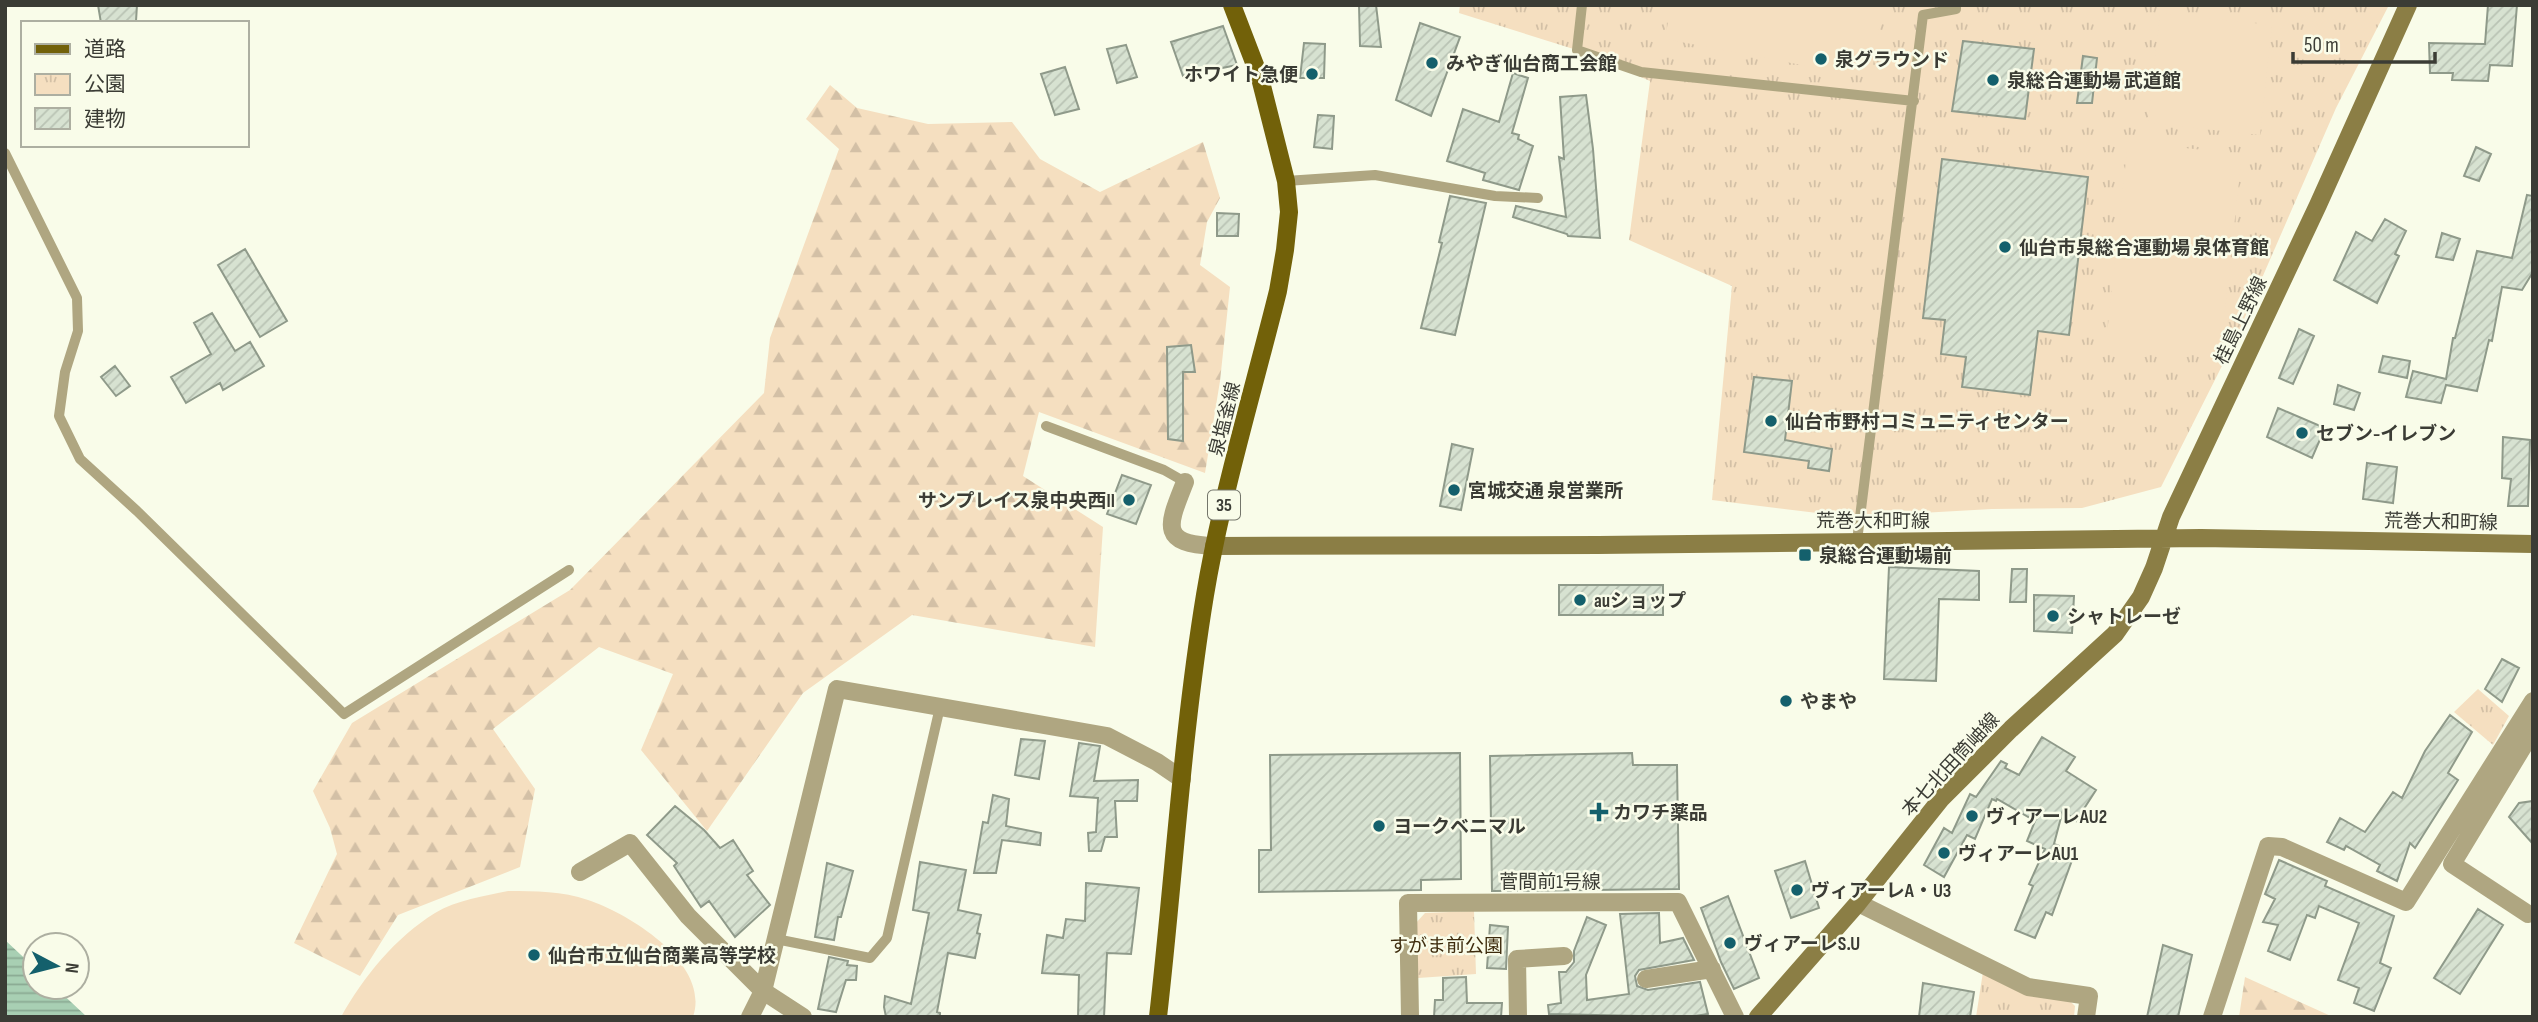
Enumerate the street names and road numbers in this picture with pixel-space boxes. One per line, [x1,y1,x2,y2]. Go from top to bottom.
street label: 桂島上野線 [2210,273,2273,368]
street label: 泉塩釜線 [1205,380,1246,459]
road number: 35 [1208,490,1240,520]
street label: 荒巻大和町線 [1816,510,1930,533]
street label: 荒巻大和町線 [2384,510,2498,535]
street label: 本七北田筒岫線 [1897,709,2005,822]
street label: 菅間前1号線 [1499,871,1601,894]

